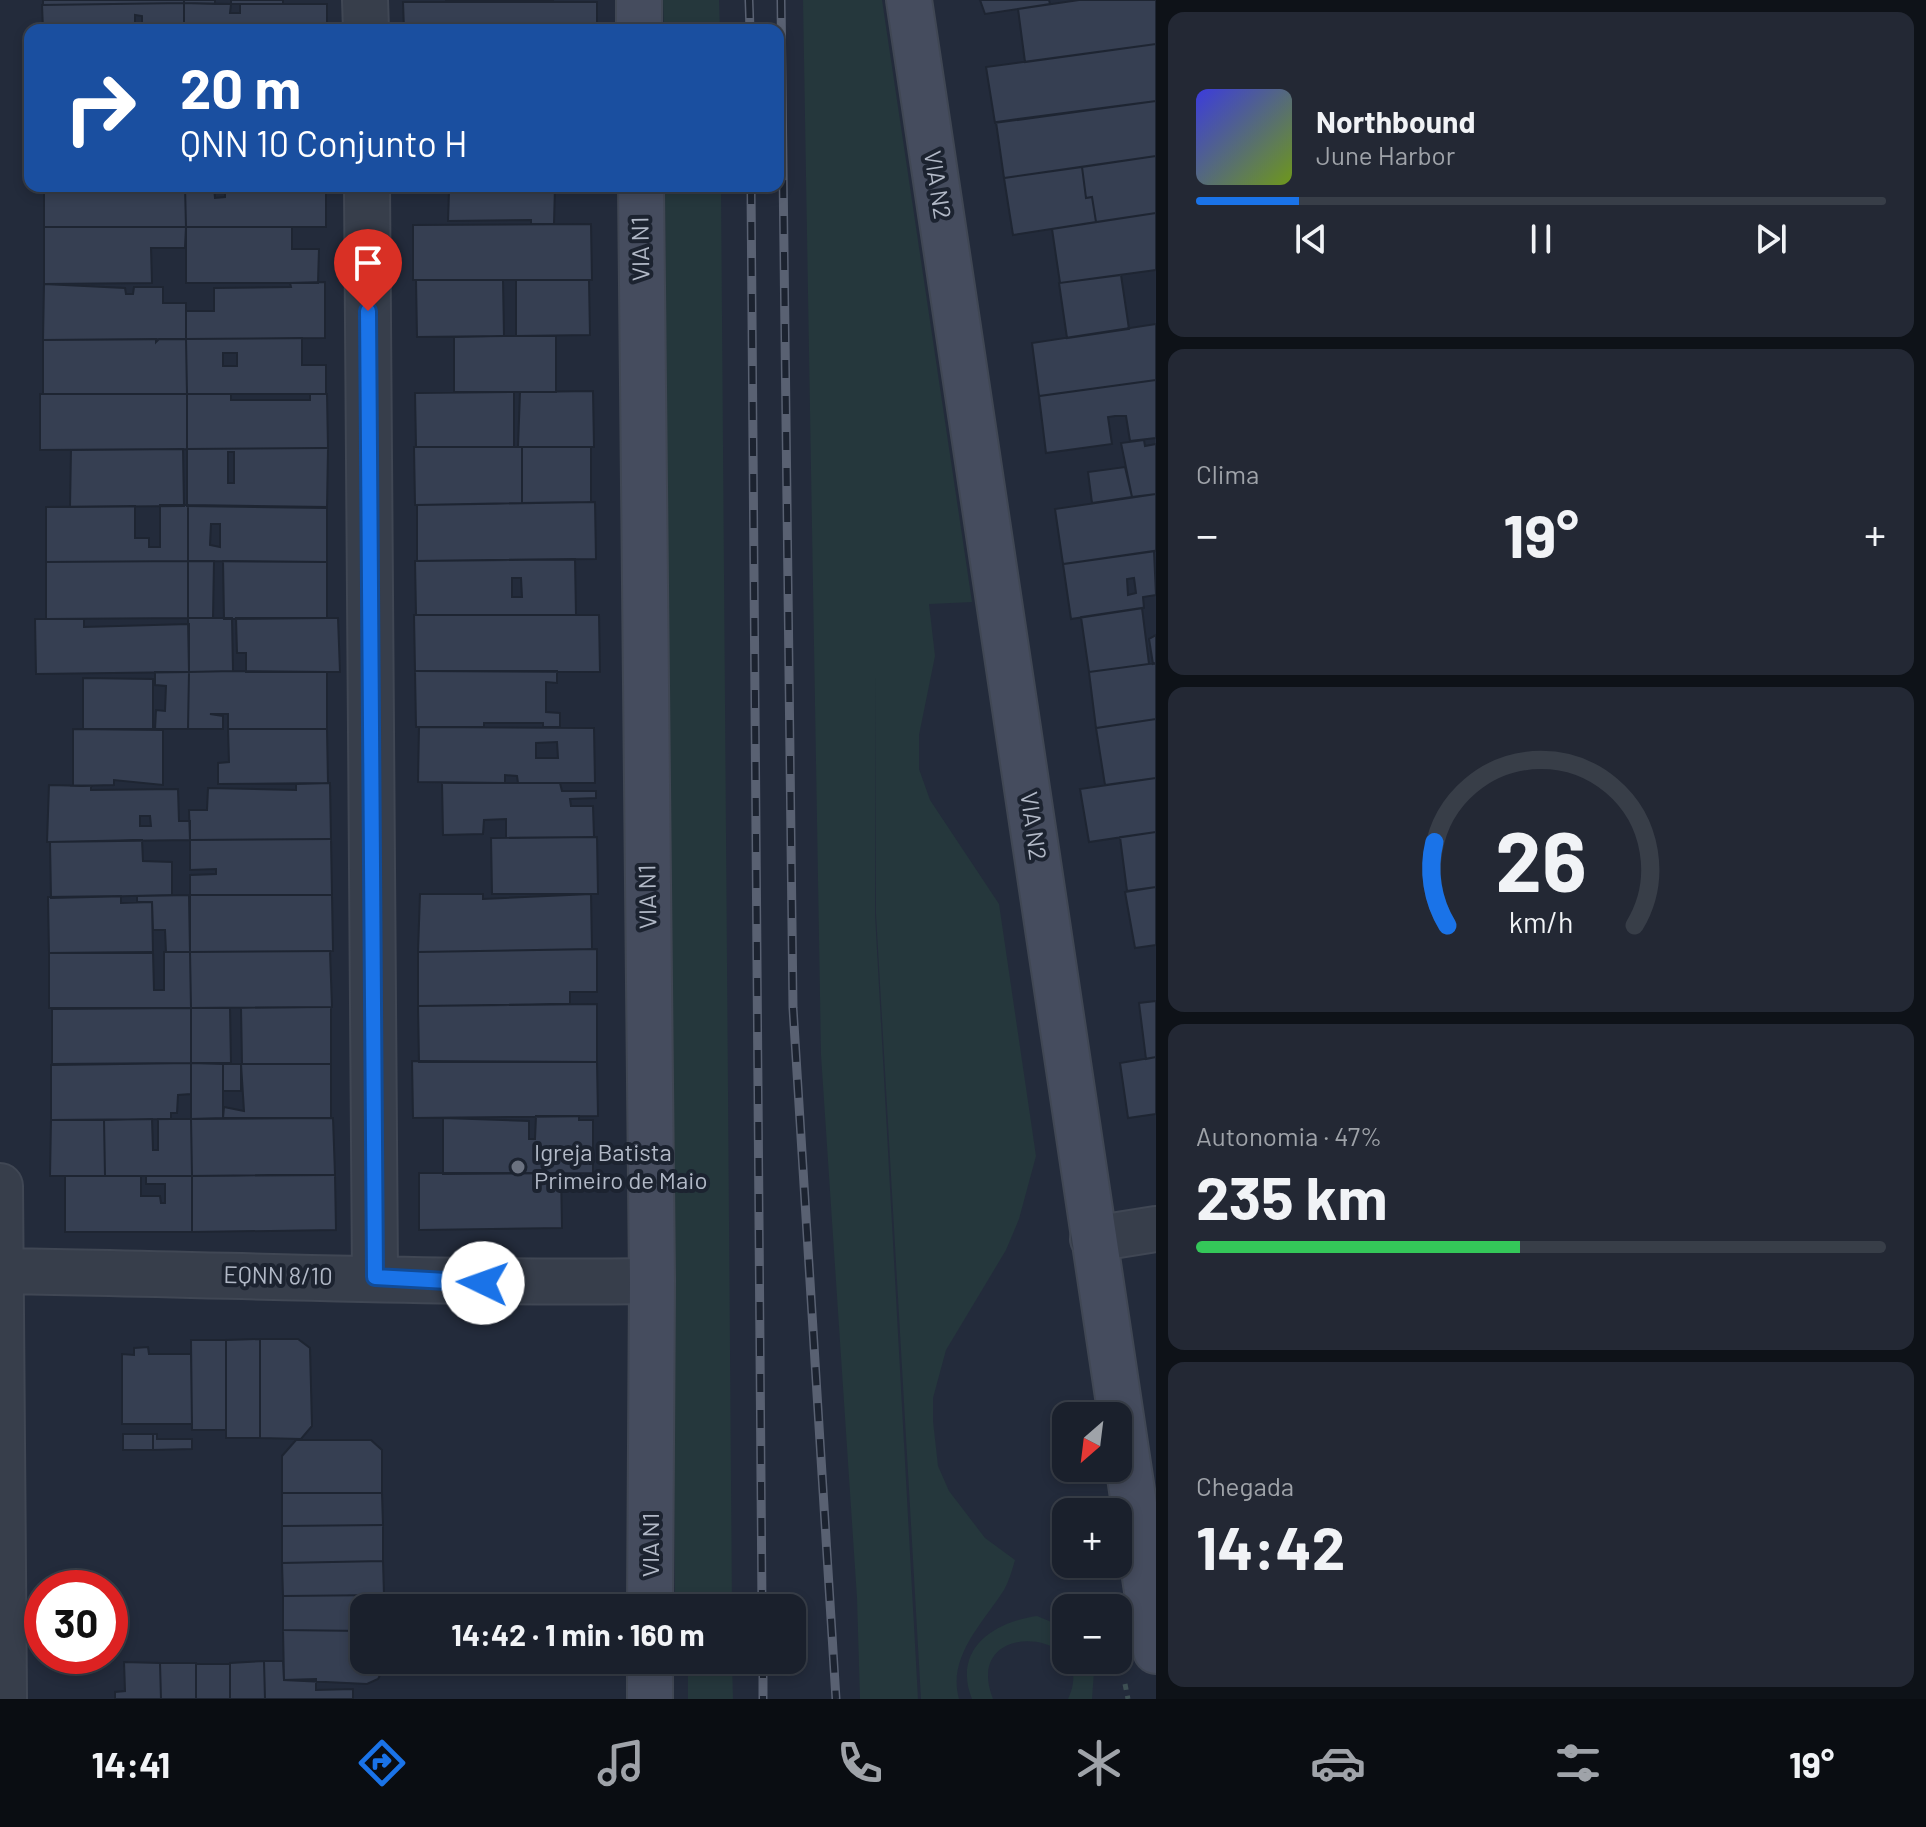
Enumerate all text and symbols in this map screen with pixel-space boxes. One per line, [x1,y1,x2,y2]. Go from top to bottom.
text: 20 m [180,53,301,120]
icon: right [48,56,152,160]
text: Northbound [1316,103,1475,139]
text: QNN 10 Conjunto H [180,121,468,164]
text: June Harbor [1316,139,1455,170]
street label: VIA N2 [919,149,958,221]
street label: VIA N1 [624,217,655,281]
icon: previous [1289,217,1333,261]
icon: pause [1519,217,1563,261]
icon: next [1749,217,1793,261]
pin [334,229,402,311]
icon: arrive [346,241,390,285]
text: Clima [1196,458,1259,489]
text: 19° [1503,498,1579,570]
text: − [1196,507,1218,560]
text: + [1864,507,1886,560]
street label: VIA N2 [1015,790,1054,862]
text: 26 [1495,808,1587,908]
street label: VIA N1 [631,865,662,929]
text: km/h [1509,904,1573,939]
text: Autonomia · 47% [1196,1120,1382,1151]
place label: Igreja Batista Primeiro de Maio [534,1137,707,1194]
marker: Igreja Batista Primeiro de Maio [509,1158,527,1176]
text: 235 km [1196,1160,1388,1232]
position arrow [441,1241,525,1325]
street label: EQNN 8/10 [223,1259,333,1290]
north arrow [1052,1402,1132,1482]
map controls [1052,1402,1132,1674]
text: Chegada [1196,1470,1294,1501]
button: + [1052,1498,1132,1578]
text: 14:42 [1196,1510,1345,1582]
street label: VIA N1 [635,1513,664,1577]
speed limit sign: 30 [24,1570,128,1674]
button: − [1052,1594,1132,1674]
text: 14:42 · 1 min · 160 m [451,1616,705,1652]
icon: directions [354,1735,410,1791]
icon: music [593,1735,649,1791]
icon: phone [832,1735,888,1791]
icon: climate [1071,1735,1127,1791]
icon: car [1310,1735,1366,1791]
icon: filters [1550,1735,1606,1791]
text: 14:41 [92,1742,170,1785]
text: 19° [1789,1742,1834,1785]

